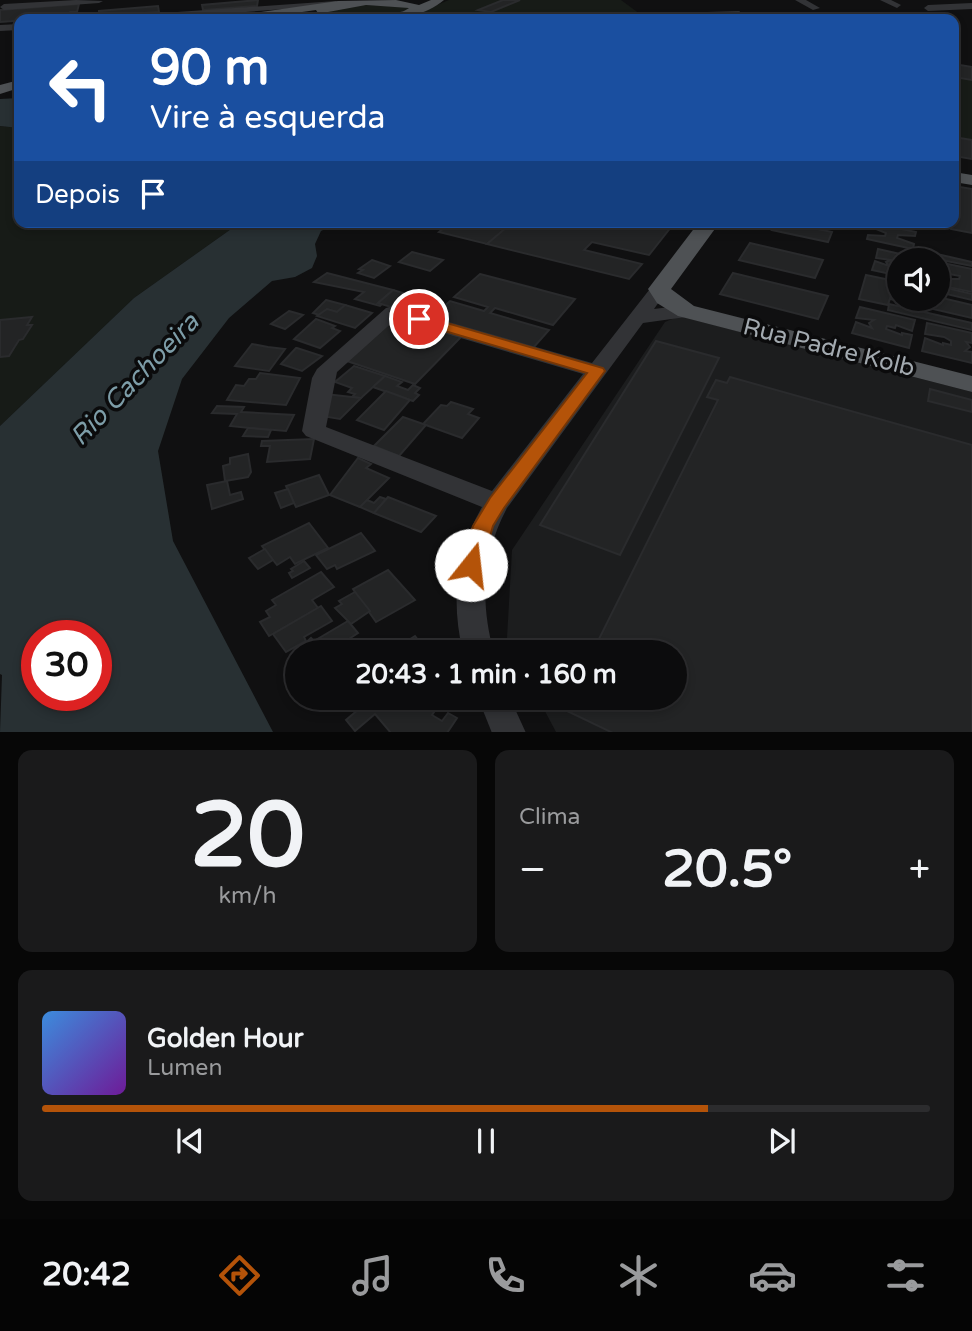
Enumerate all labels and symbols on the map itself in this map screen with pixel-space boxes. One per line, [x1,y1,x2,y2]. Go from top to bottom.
pin [389,289,449,349]
water label: Rio Cachoeira [64,306,206,452]
street label: Rua Padre Kolb [740,312,918,383]
position arrow [434,528,508,602]
speed limit sign: 30 [21,620,112,711]

